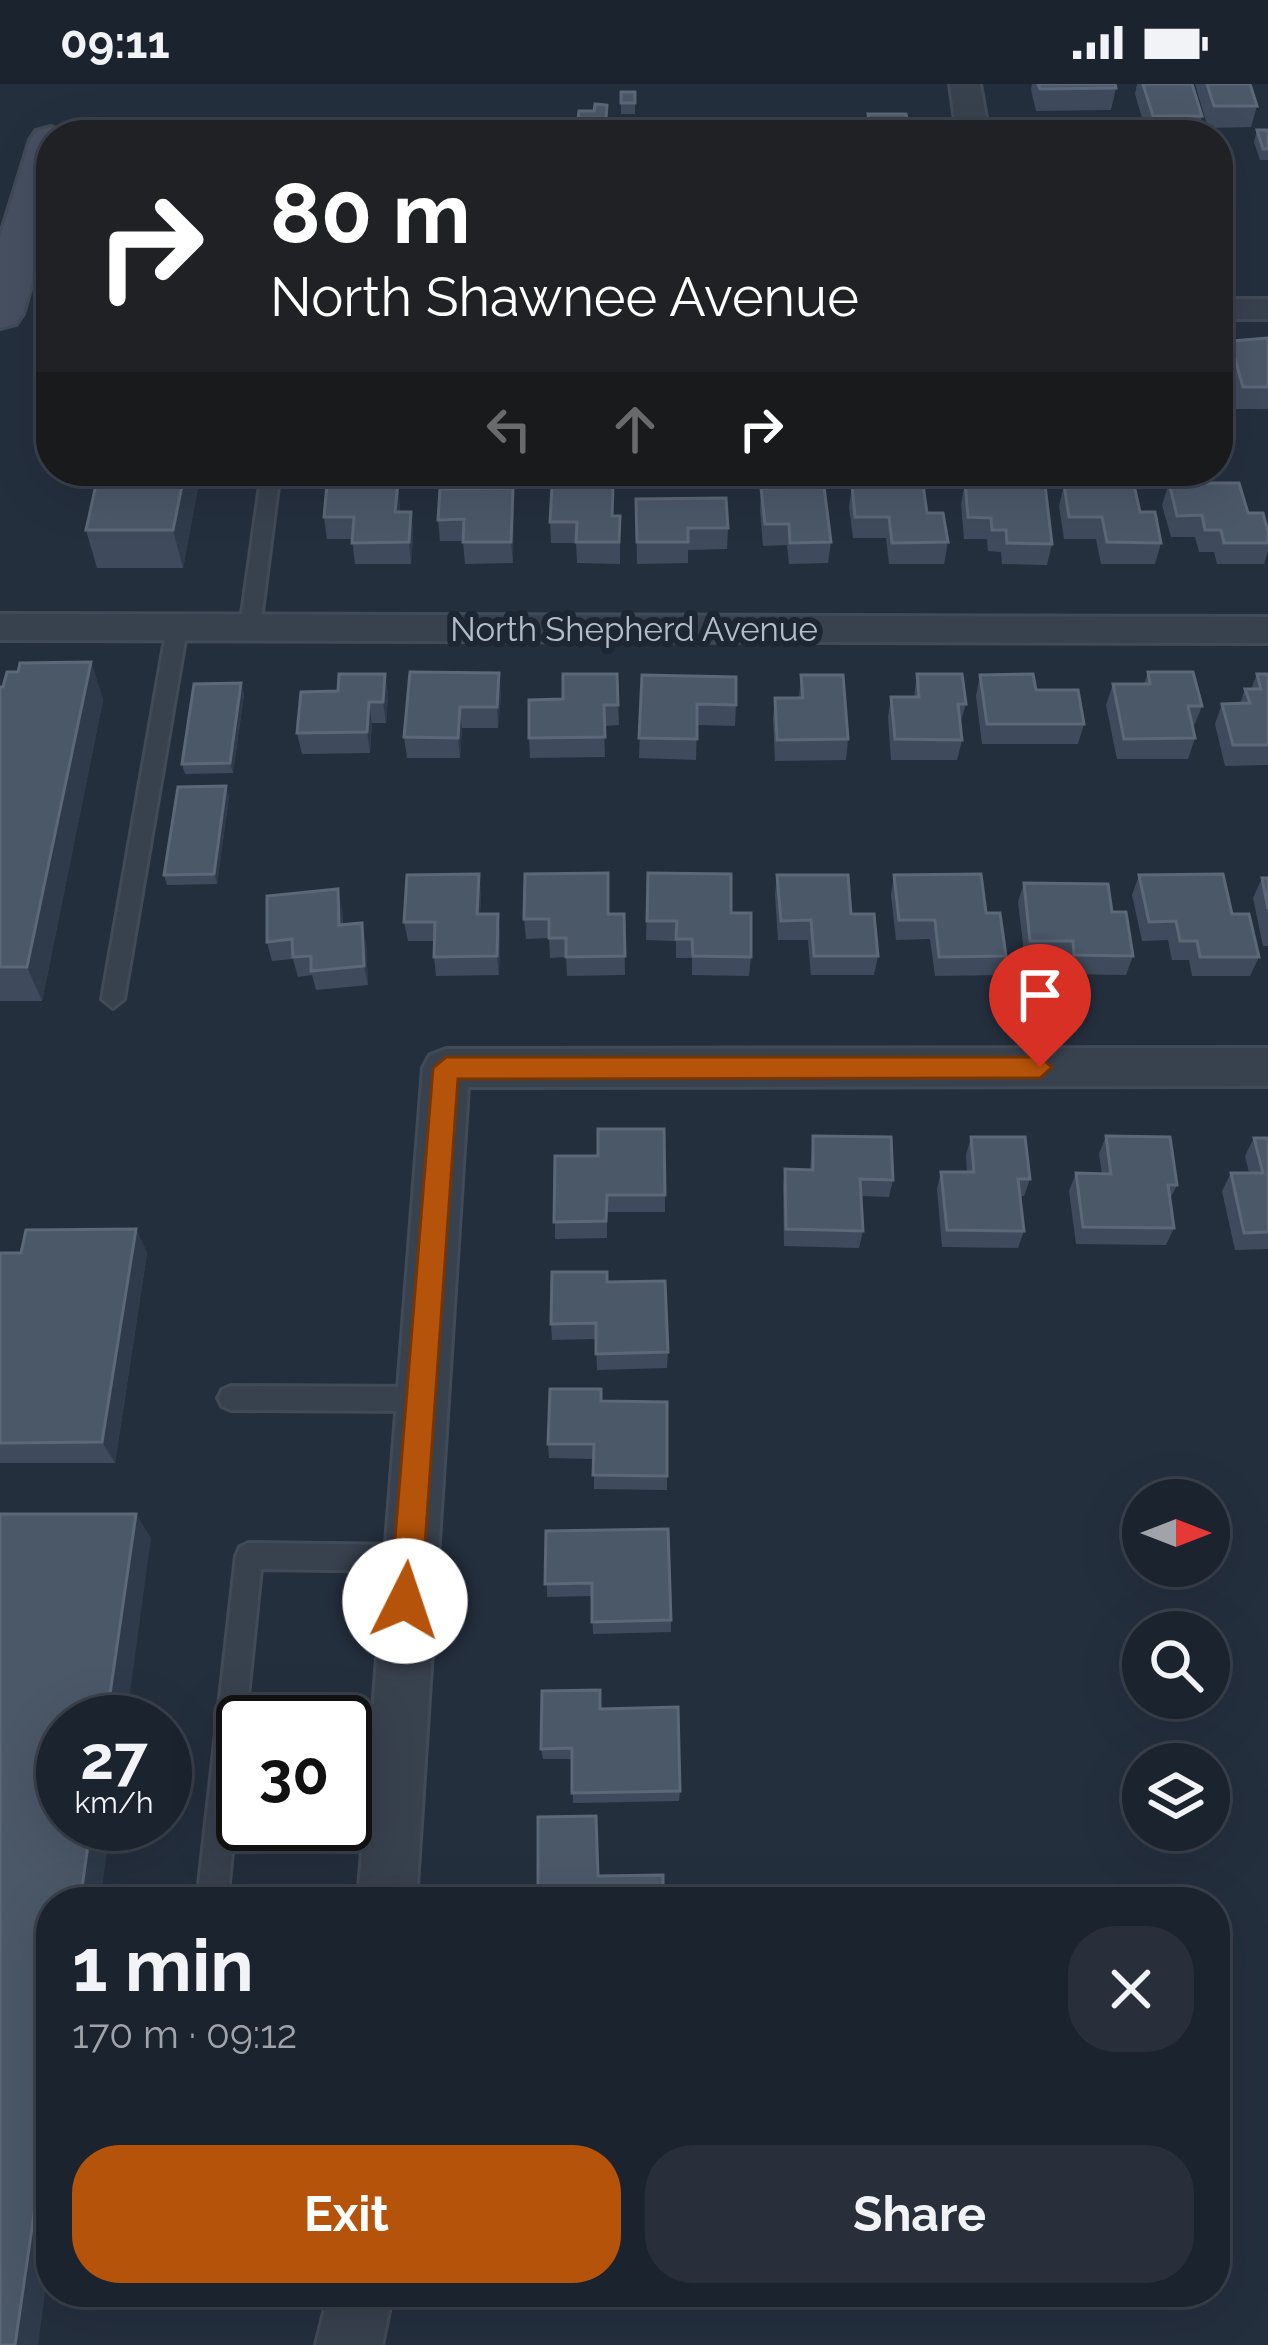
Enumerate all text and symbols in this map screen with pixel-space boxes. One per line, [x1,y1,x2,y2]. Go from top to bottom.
text: 09:11 [60,16,170,69]
text: 80 m [270,164,471,263]
icon: right [72,168,228,324]
text: North Shawnee Avenue [270,265,859,329]
icon: left [476,396,542,462]
icon: ahead [602,396,668,462]
icon: right [728,396,794,462]
street label: North Shepherd Avenue [450,610,818,649]
pin [989,944,1091,1067]
icon: arrive [1007,962,1073,1028]
north arrow [1122,1479,1230,1587]
map controls [1122,1479,1230,1851]
position arrow [342,1538,468,1664]
button: search [1122,1611,1230,1719]
speed limit sign: 30 [216,1695,372,1851]
text: 27 [80,1723,148,1793]
button: layers [1122,1743,1230,1851]
text: km/h [74,1785,154,1820]
text: 1 min [72,1923,254,2008]
button: close [1068,1926,1194,2052]
text: 170 m · 09:12 [72,2011,297,2057]
button: Exit [72,2145,621,2283]
button: Share [645,2145,1194,2283]

